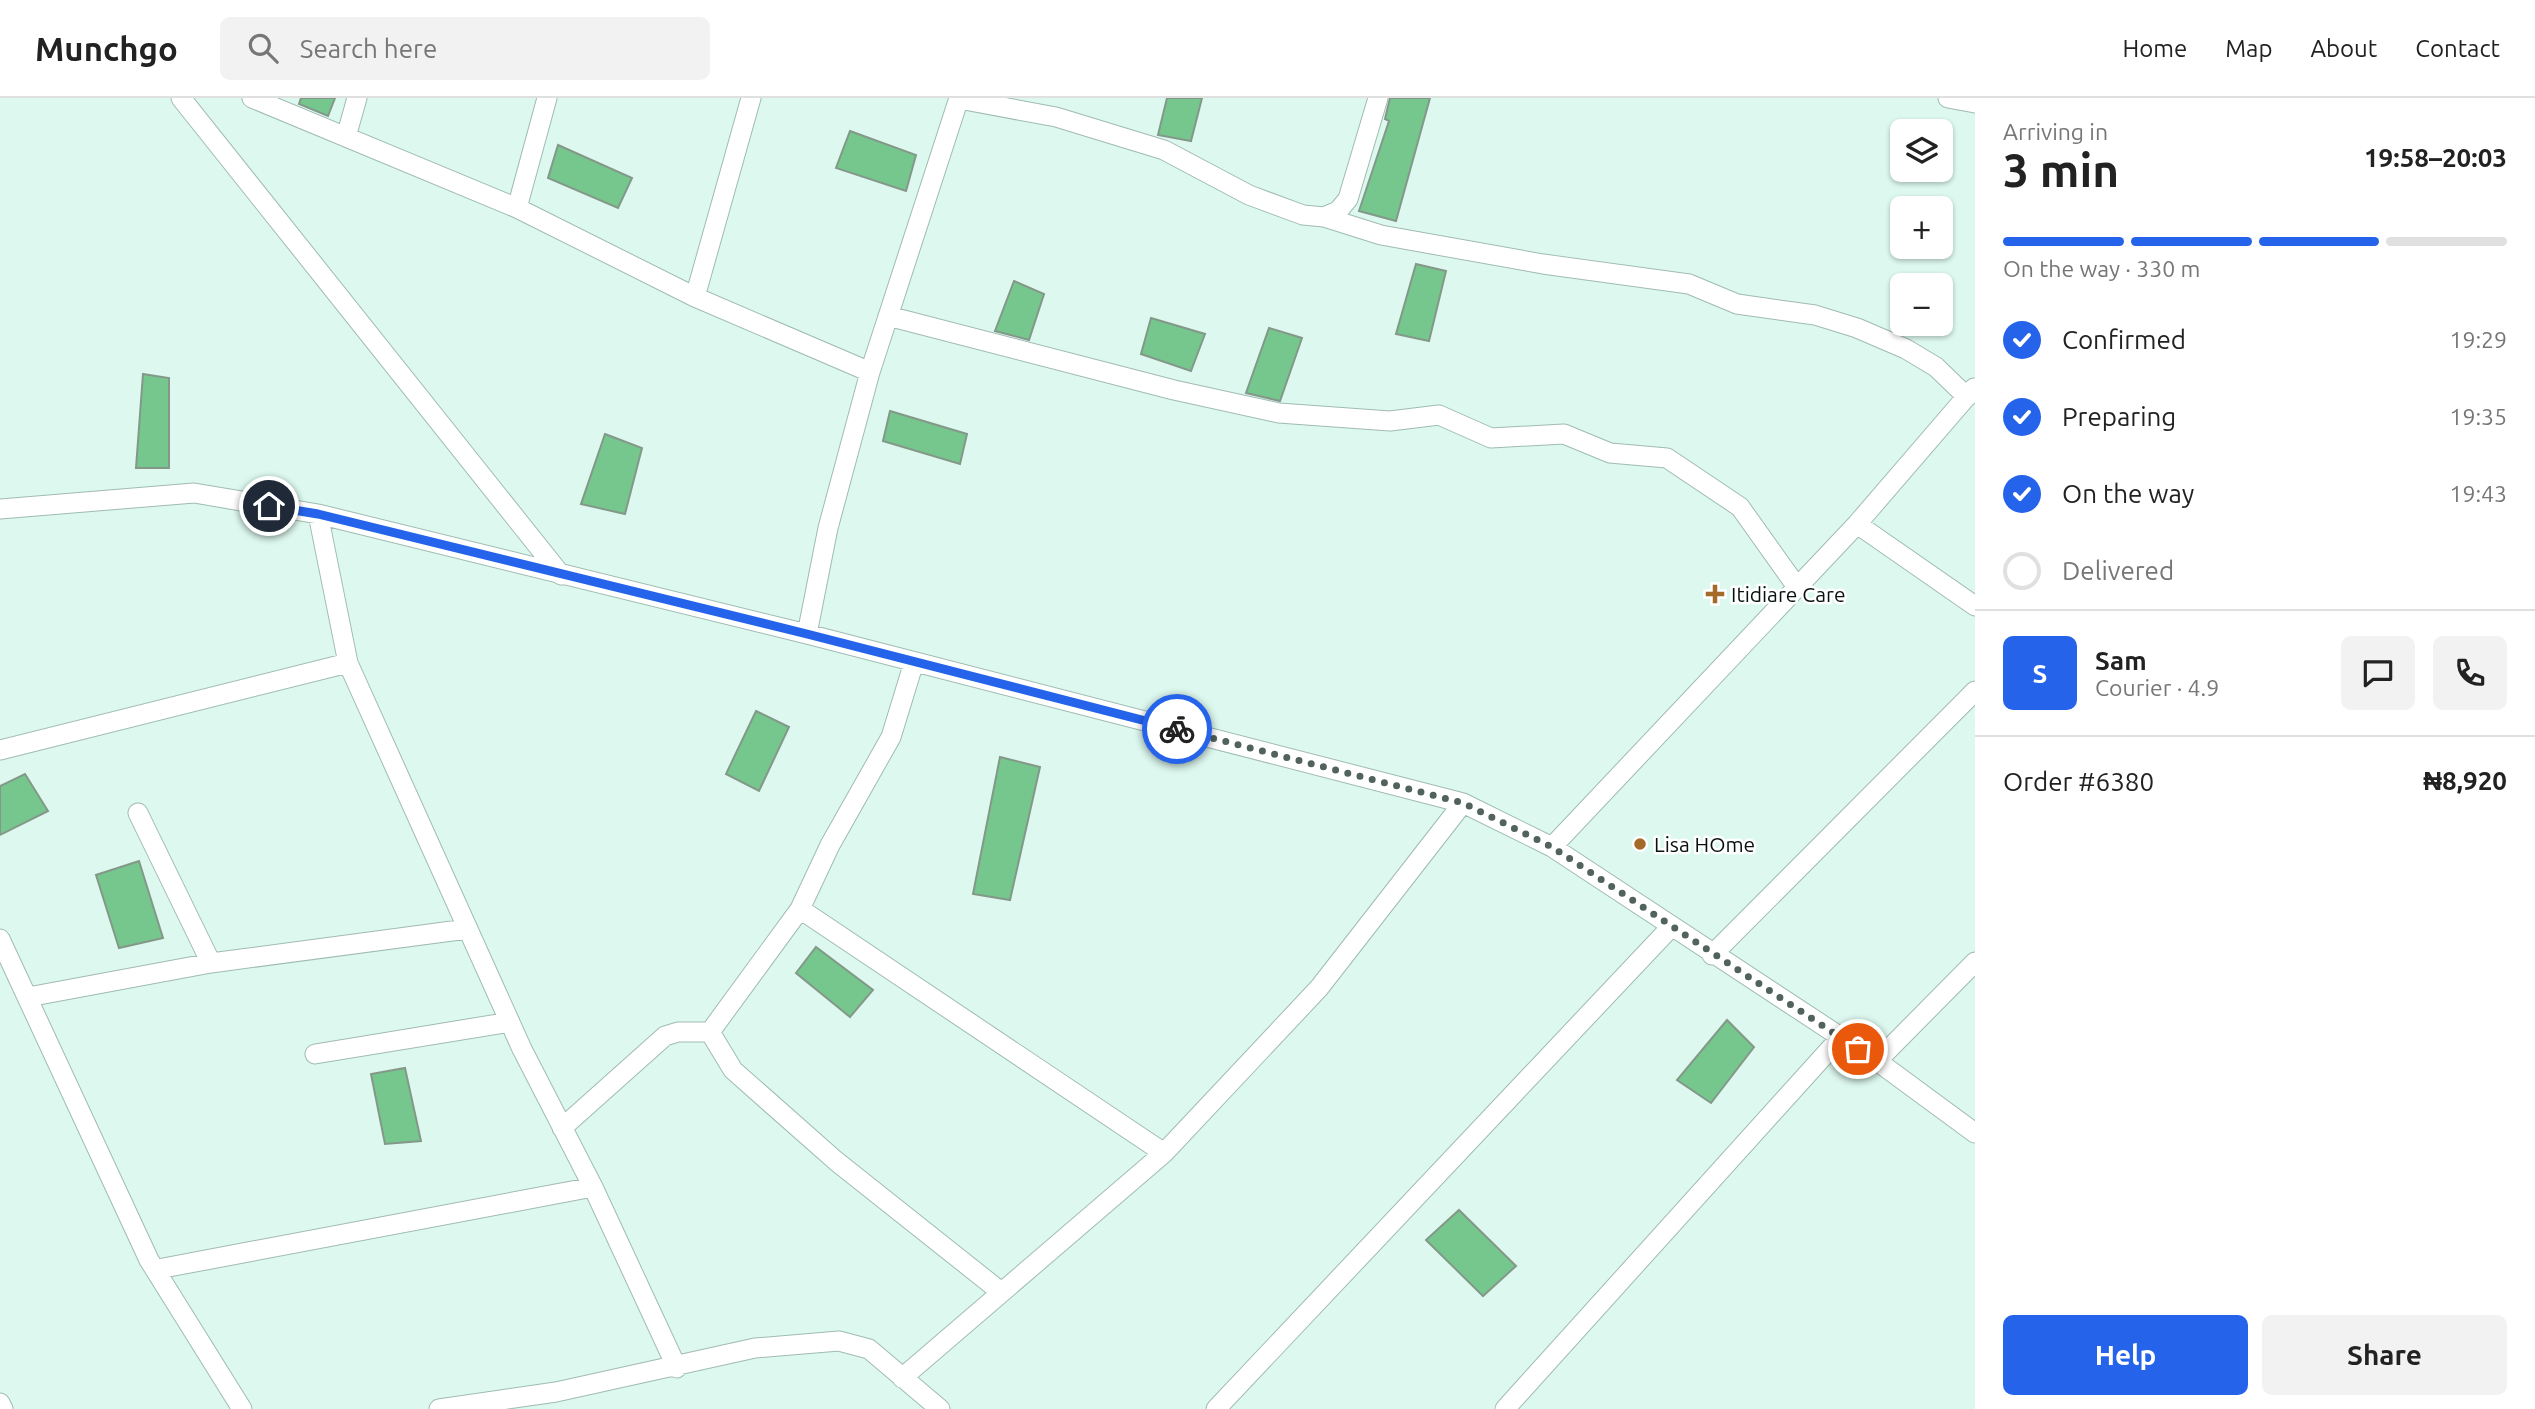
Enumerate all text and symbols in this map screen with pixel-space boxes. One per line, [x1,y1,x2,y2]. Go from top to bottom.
search box [220,17,710,80]
icon: search [244,29,282,67]
text: Munchgo [35,30,178,67]
text: Search here [300,34,437,63]
text: Home [2122,35,2187,62]
text: Map [2225,35,2272,62]
text: About [2310,35,2377,62]
text: Contact [2415,35,2500,62]
map controls [1890,119,1953,336]
button: layers [1890,119,1953,182]
text: Arriving in [2003,119,2108,144]
text: 19:58–20:03 [2364,143,2507,172]
text: 3 min [2003,144,2119,196]
button: + [1890,196,1953,259]
text: On the way · 330 m [2003,256,2200,281]
button: − [1890,273,1953,336]
icon: check [2003,321,2041,359]
text: Confirmed [2062,325,2186,354]
text: 19:29 [2449,327,2507,352]
icon: check [2003,398,2041,436]
text: Preparing [2062,402,2176,431]
text: 19:35 [2449,404,2507,429]
icon: check [2003,475,2041,513]
pin [239,476,299,536]
text: On the way [2062,479,2194,508]
text: 19:43 [2449,481,2507,506]
icon: home [250,487,288,525]
text: Delivered [2062,556,2174,585]
place label: Itidiare Care [1731,582,1845,606]
marker: Itidiare Care [1705,584,1725,604]
button: chat [2341,636,2415,710]
button: phone [2433,636,2507,710]
text: Sam [2095,646,2147,675]
text: S [2033,659,2047,688]
text: Courier · 4.9 [2095,675,2219,700]
courier [1142,694,1212,764]
icon: bike [1158,710,1196,748]
text: ₦8,920 [2423,766,2507,795]
text: Order #6380 [2003,767,2154,796]
place label: Lisa HOme [1654,832,1755,856]
marker: Lisa HOme [1632,836,1648,852]
pin [1828,1019,1888,1079]
icon: bag [1839,1030,1877,1068]
button: Help [2003,1315,2248,1395]
button: Share [2262,1315,2507,1395]

